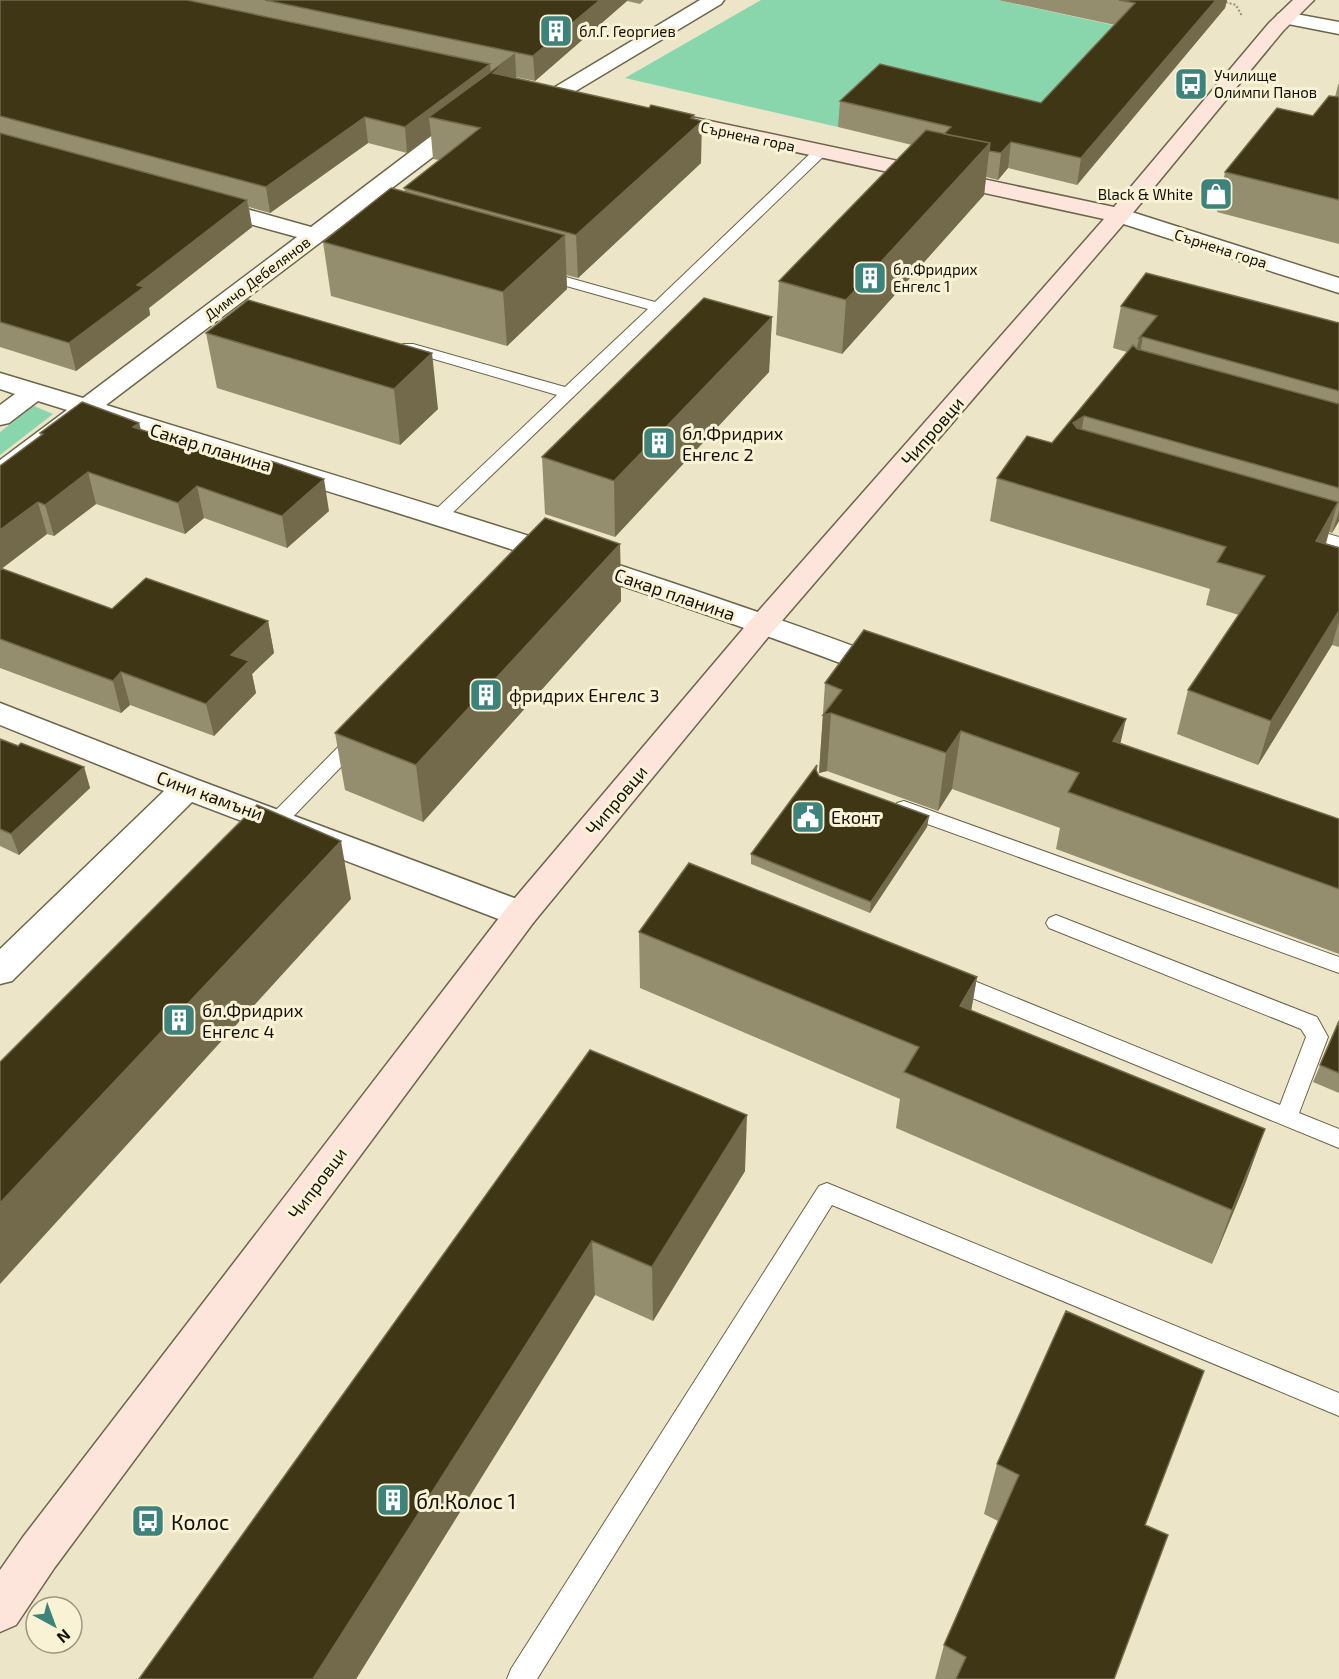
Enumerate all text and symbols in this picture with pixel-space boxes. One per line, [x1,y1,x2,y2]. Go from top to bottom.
building icon: бл.Г. Георгиев [538,13,574,49]
place label: бл.Г. Георгиев [579,22,676,40]
bus stop icon: Училище Олимпи Панов [1173,66,1209,102]
place label: Училище Олимпи Панов [1214,66,1317,101]
street label: Сърнена гора [699,117,797,155]
shop icon: Black & White [1198,176,1234,212]
place label: Black & White [1098,185,1193,203]
street label: Сърнена гора [1172,225,1270,271]
street label: Димчо Дебелянов [201,232,313,324]
building icon: бл.Фридрих Енгелс 1 [852,260,888,296]
place label: бл.Фридрих Енгелс 1 [893,260,977,295]
street label: Чипровци [896,392,968,470]
street label: Сакар планина [147,418,275,476]
place label: бл.Фридрих Енгелс 2 [682,422,784,465]
building icon: бл.Фридрих Енгелс 2 [641,425,677,461]
street label: Сакар планина [612,563,738,625]
building icon: фридрих Енгелс 3 [468,677,504,713]
place label: фридрих Енгелс 3 [509,684,660,706]
street label: Чипровци [581,761,651,839]
street label: Сини камъни [154,766,266,824]
public building icon: Еконт [790,799,826,835]
place label: Еконт [831,806,880,828]
place label: бл.Фридрих Енгелс 4 [202,999,304,1042]
building icon: бл.Фридрих Енгелс 4 [161,1002,197,1038]
street label: Чипровци [283,1143,351,1223]
building icon: бл.Колос 1 [375,1482,411,1518]
place label: бл.Колос 1 [416,1488,516,1513]
bus stop icon: Колос [130,1503,166,1539]
place label: Колос [171,1509,229,1534]
north arrow [24,1595,84,1655]
text: N [54,1626,75,1648]

